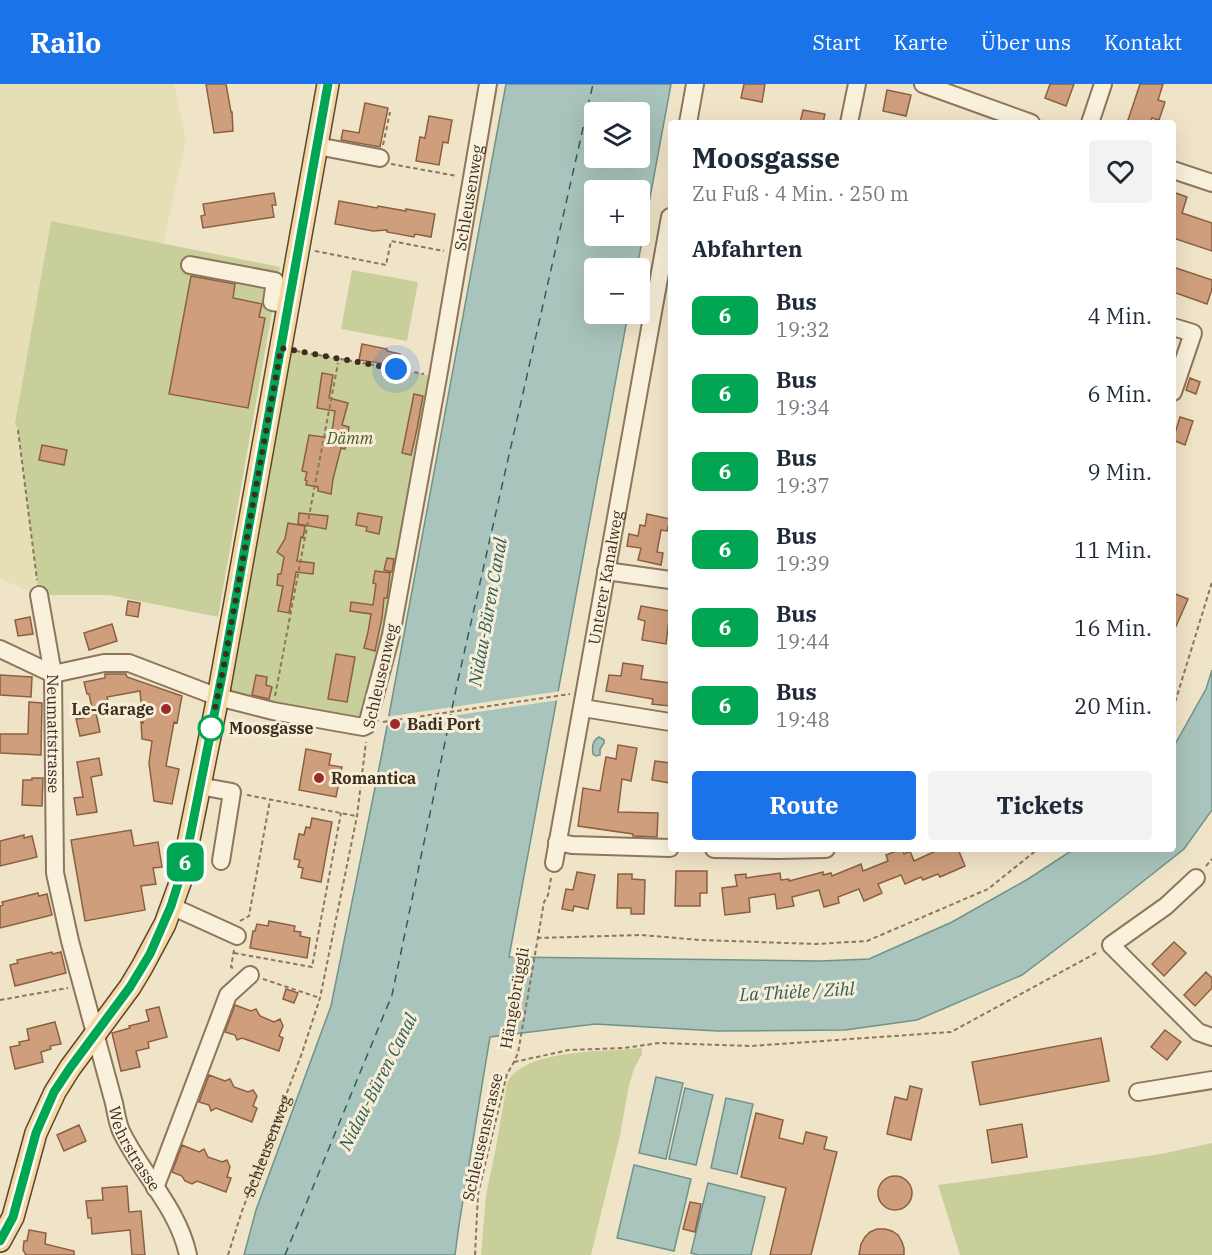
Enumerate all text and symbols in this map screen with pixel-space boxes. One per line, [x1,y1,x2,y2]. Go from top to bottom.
text: Railo [30,24,101,61]
text: Start [812,28,861,56]
text: Karte [894,28,948,56]
text: Über uns [981,28,1071,56]
text: Kontakt [1104,28,1182,56]
map controls [584,102,650,324]
button: layers [584,102,650,168]
text: Moosgasse [692,139,840,176]
button: heart [1089,140,1152,203]
street label: Schleusenweg [450,143,488,252]
button: + [584,180,650,246]
text: Zu Fuß · 4 Min. · 250 m [692,180,909,207]
text: Abfahrten [692,234,803,263]
button: − [584,258,650,324]
text: Bus [776,287,817,316]
text: 6 [719,301,731,329]
text: 4 Min. [1087,301,1152,330]
text: 19:32 [776,316,830,343]
your location [381,354,411,384]
text: Bus [776,365,817,394]
text: 6 [719,379,731,407]
text: 6 Min. [1087,379,1152,408]
text: 19:34 [776,394,830,421]
park label: Dämm [326,428,374,448]
text: Bus [776,443,817,472]
text: 6 [719,457,731,485]
text: 9 Min. [1087,457,1152,486]
text: 19:37 [776,472,830,499]
street label: Unterer Kanalweg [583,509,627,646]
text: Bus [776,521,817,550]
water label: Nidau-Büren Canal [463,535,512,689]
text: 6 [719,535,731,563]
text: 11 Min. [1074,535,1152,564]
text: 19:39 [776,550,830,577]
text: Bus [776,599,817,628]
text: 6 [719,613,731,641]
text: 16 Min. [1074,613,1152,642]
street label: Schleusenweg [358,621,402,730]
text: 19:44 [776,628,830,655]
street label: Neumattstrasse [43,674,64,793]
text: Bus [776,677,817,706]
text: 6 [719,691,731,719]
text: 20 Min. [1074,691,1152,720]
place label: Le-Garage [72,699,154,719]
marker: Le-Garage [159,702,173,716]
text: 19:48 [776,706,830,733]
place label: Badi Port [407,714,481,734]
marker: Moosgasse [198,715,224,741]
marker: Badi Port [388,717,402,731]
place label: Moosgasse [229,718,314,738]
place label: Romantica [331,768,416,788]
marker: Romantica [312,771,326,785]
button: Route [692,771,916,840]
button: Tickets [928,771,1152,840]
line badge: 6 [166,842,204,882]
text: 6 [179,848,191,876]
street label: Hängebrüggli [495,946,533,1050]
water label: La Thièle / Zihl [738,977,856,1006]
water label: Nidau-Büren Canal [333,1009,422,1155]
street label: Schleusenstrasse [458,1071,506,1203]
street label: Schleusenweg [238,1092,295,1199]
street label: Wehrstrasse [105,1104,165,1195]

